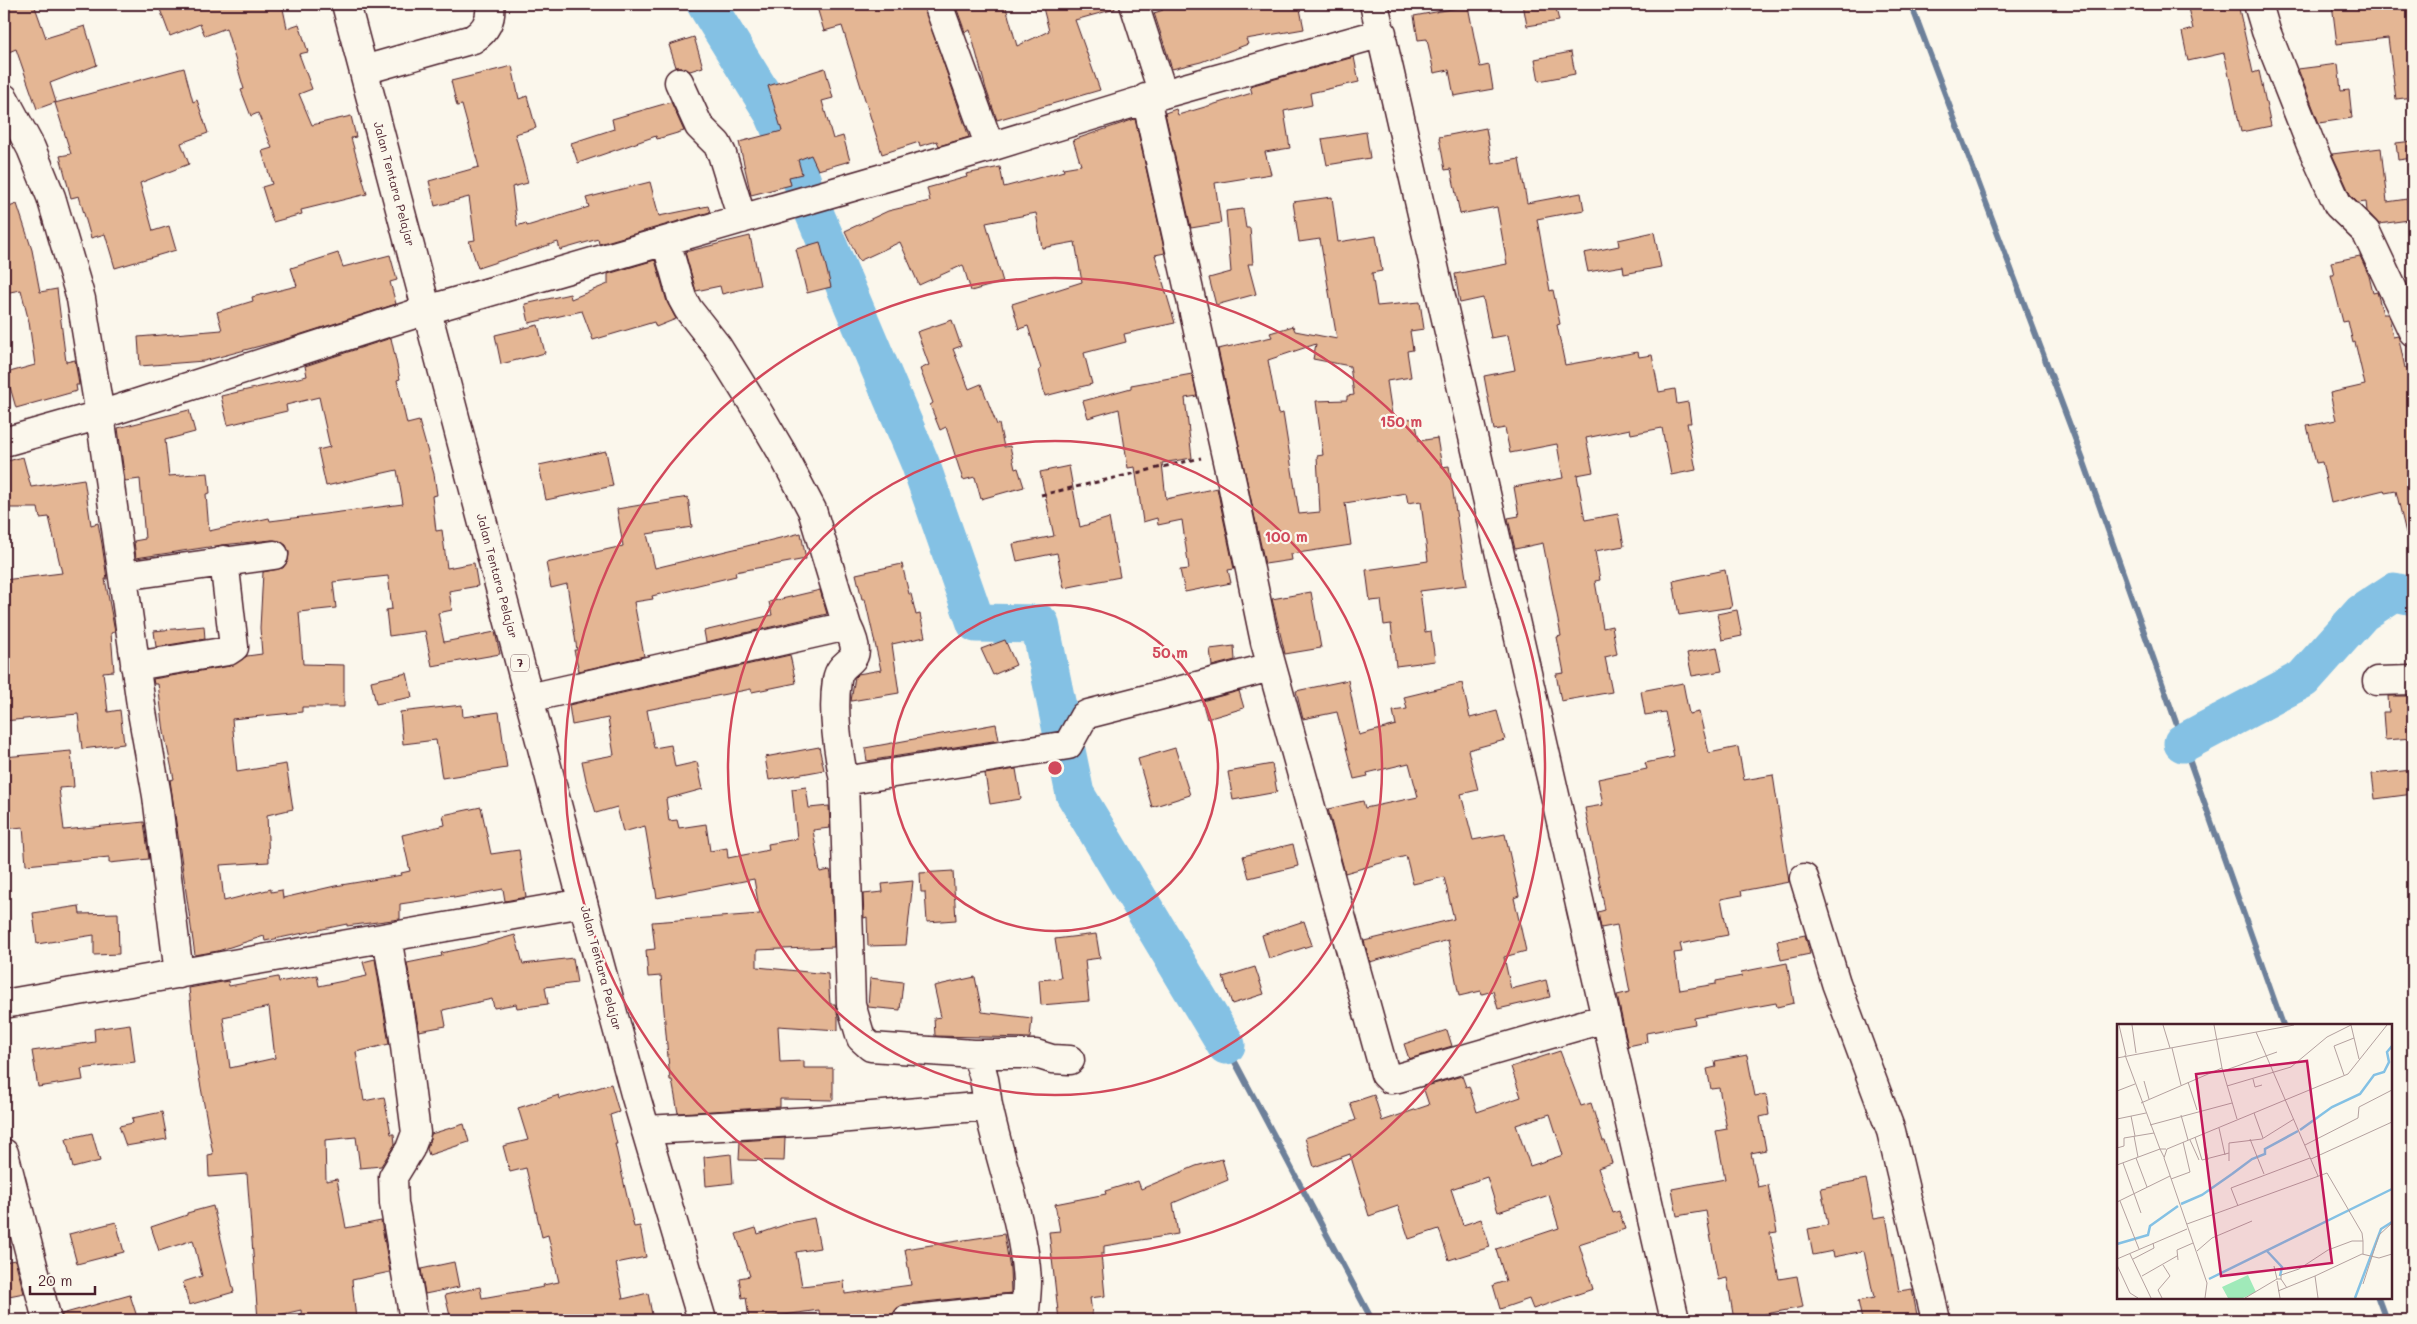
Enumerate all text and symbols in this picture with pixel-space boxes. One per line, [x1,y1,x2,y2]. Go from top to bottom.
street label: Jalan Tentara Pelajar [371,120,419,248]
text: 150 m [1380,411,1422,431]
street label: Jalan Tentara Pelajar [474,512,522,640]
text: 100 m [1264,526,1308,546]
text: 50 m [1152,642,1188,662]
road number: 7 [511,654,529,671]
centre of rings [1046,759,1064,777]
street label: Jalan Tentara Pelajar [578,904,626,1032]
inset map [2117,1024,2392,1299]
scale bar [30,1264,95,1296]
text: 20 m [38,1270,72,1290]

